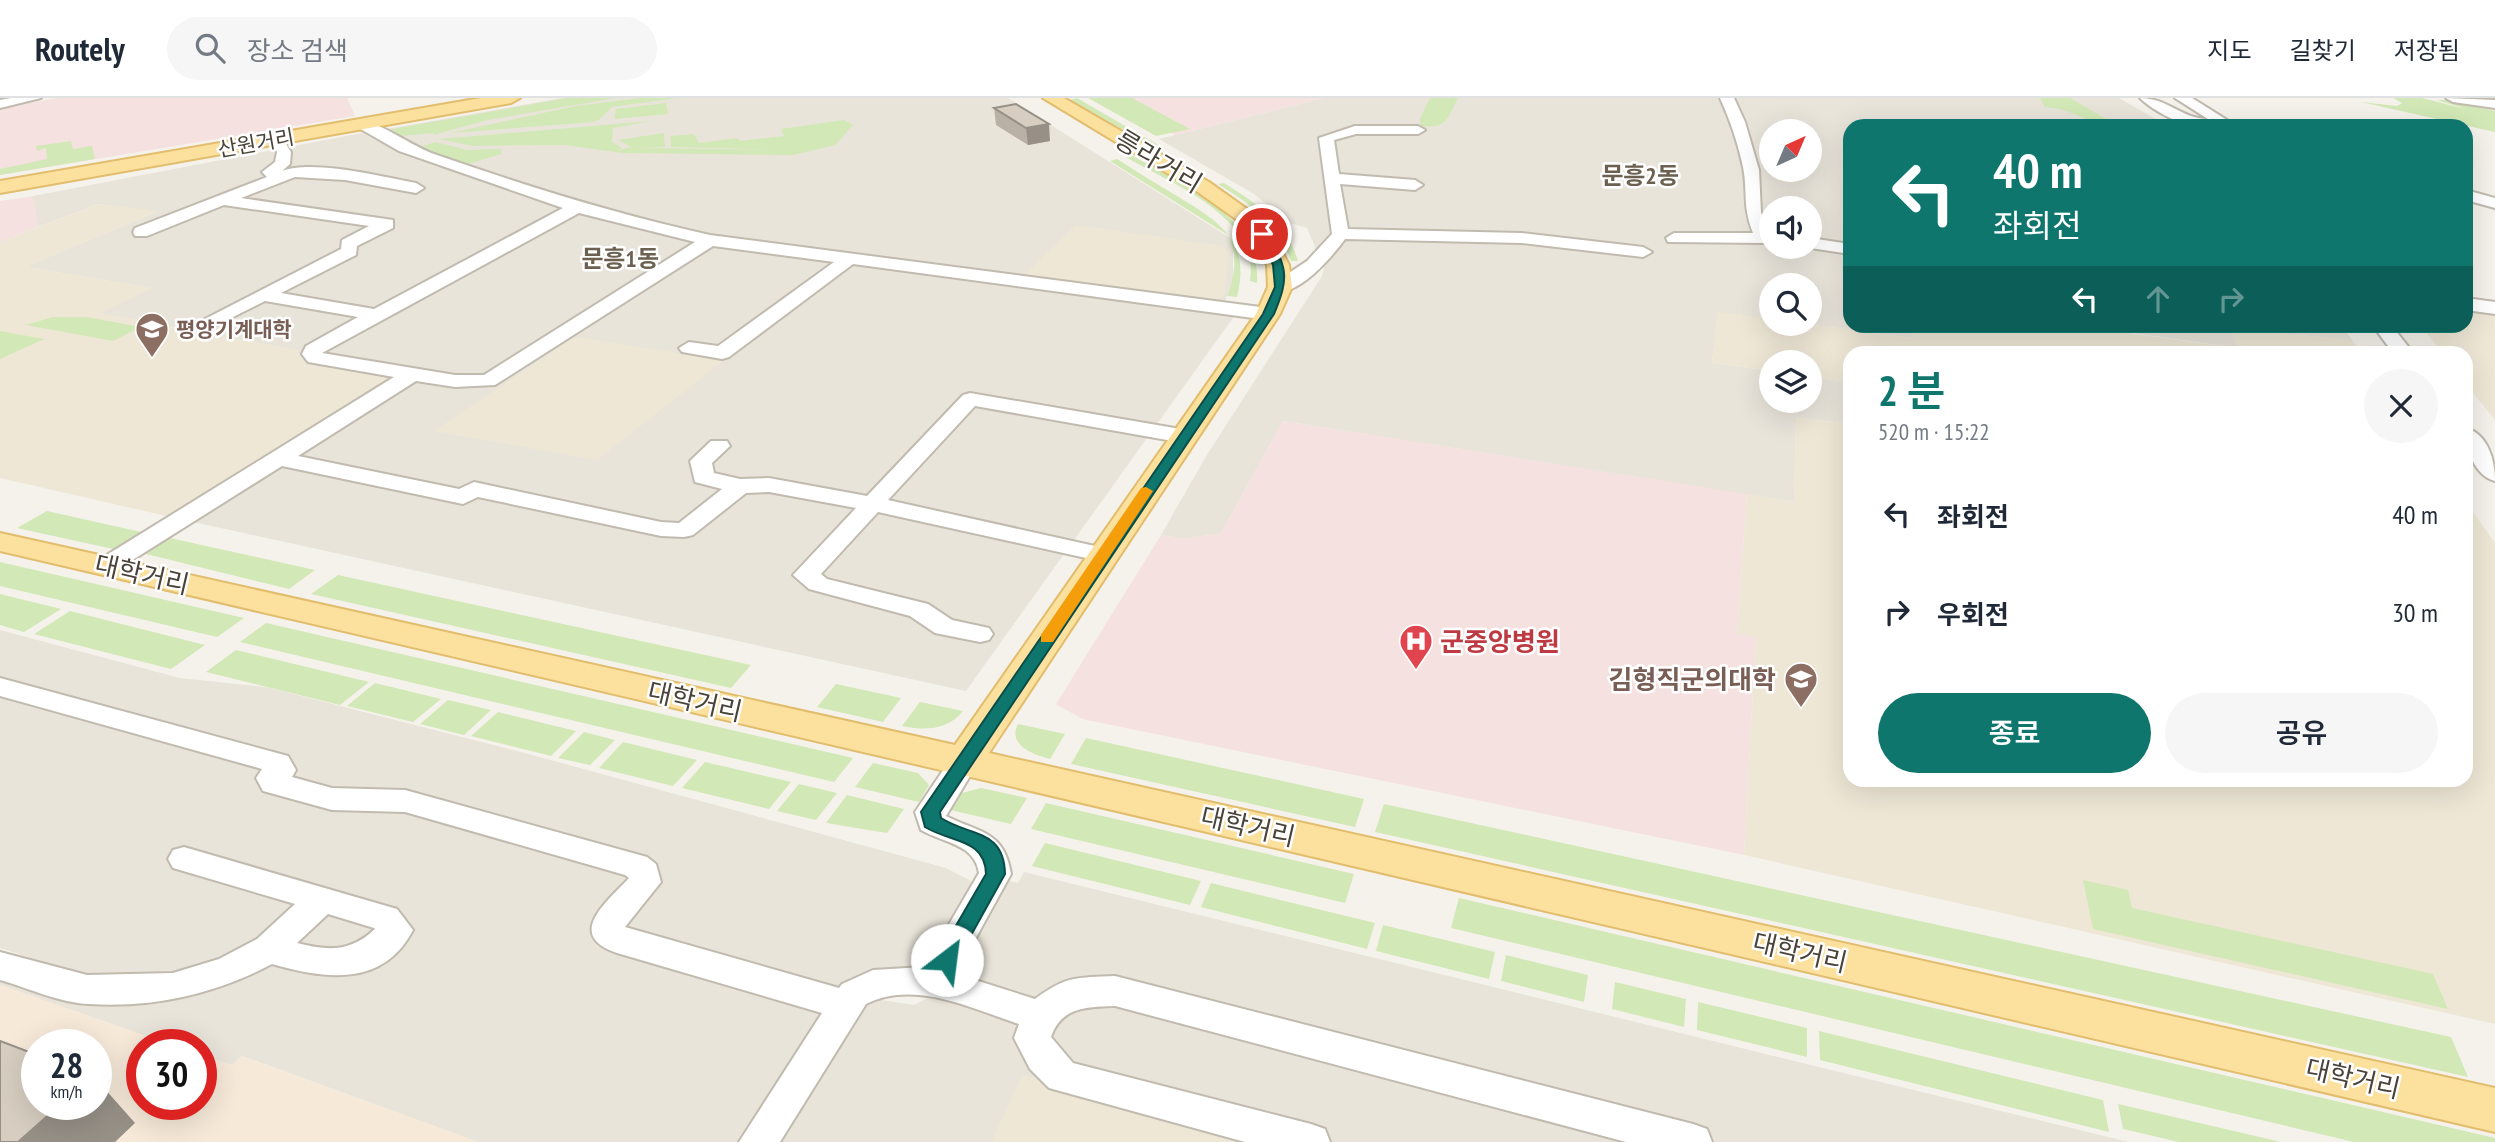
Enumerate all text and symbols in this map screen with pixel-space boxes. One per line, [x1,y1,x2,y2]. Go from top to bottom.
search box [167,17,657,80]
text: Routely [35,27,125,70]
icon: search [191,29,229,67]
text: 장소 검색 [247,34,348,67]
text: 지도 [2207,35,2252,66]
text: 길찾기 [2290,35,2356,66]
text: 저장됨 [2394,35,2460,66]
north arrow [1759,119,1822,182]
map controls [1759,119,1822,413]
street label: 릉라거리 [1109,122,1209,200]
street label: 산원거리 [216,123,296,163]
text: 40 m [1993,138,2082,202]
icon: left [1878,147,1969,238]
district label: 문흥2동 [1601,160,1679,191]
button: sound [1759,196,1822,259]
pin [1232,204,1292,264]
text: 좌회전 [1993,204,2081,246]
icon: arrive [1243,215,1281,253]
district label: 문흥1동 [581,243,659,274]
button: search [1759,273,1822,336]
icon: left [2066,280,2104,318]
icon: ahead [2139,280,2177,318]
icon: right [2212,280,2250,318]
school or university icon: 평양기계대학 [133,310,171,359]
place label: 평양기계대학 [176,316,292,343]
button: layers [1759,350,1822,413]
text: 2 분 [1878,363,1945,418]
button: close [2364,369,2438,443]
text: 520 m · 15:22 [1878,417,1990,446]
icon: left [1878,495,1916,533]
text: 40 m [2392,498,2438,531]
text: 좌회전 [1937,500,2009,533]
street label: 대학거리 [92,547,192,601]
icon: right [1878,593,1916,631]
text: 30 m [2392,596,2438,629]
text: 우회전 [1937,598,2009,631]
hospital icon: 군중앙병원 [1397,622,1435,671]
place label: 군중앙병원 [1440,625,1560,658]
school or university icon: 김형직군의대학 [1782,660,1820,709]
place label: 김형직군의대학 [1609,663,1776,696]
street label: 대학거리 [645,674,745,728]
button: 종료 [1878,693,2151,773]
button: 공유 [2165,693,2438,773]
street label: 대학거리 [1198,799,1298,853]
position arrow [910,923,984,997]
street label: 대학거리 [1750,925,1850,979]
speed limit sign: 30 [126,1029,217,1120]
text: 28 [50,1042,83,1088]
street label: 대학거리 [2303,1051,2403,1105]
text: km/h [51,1080,82,1103]

